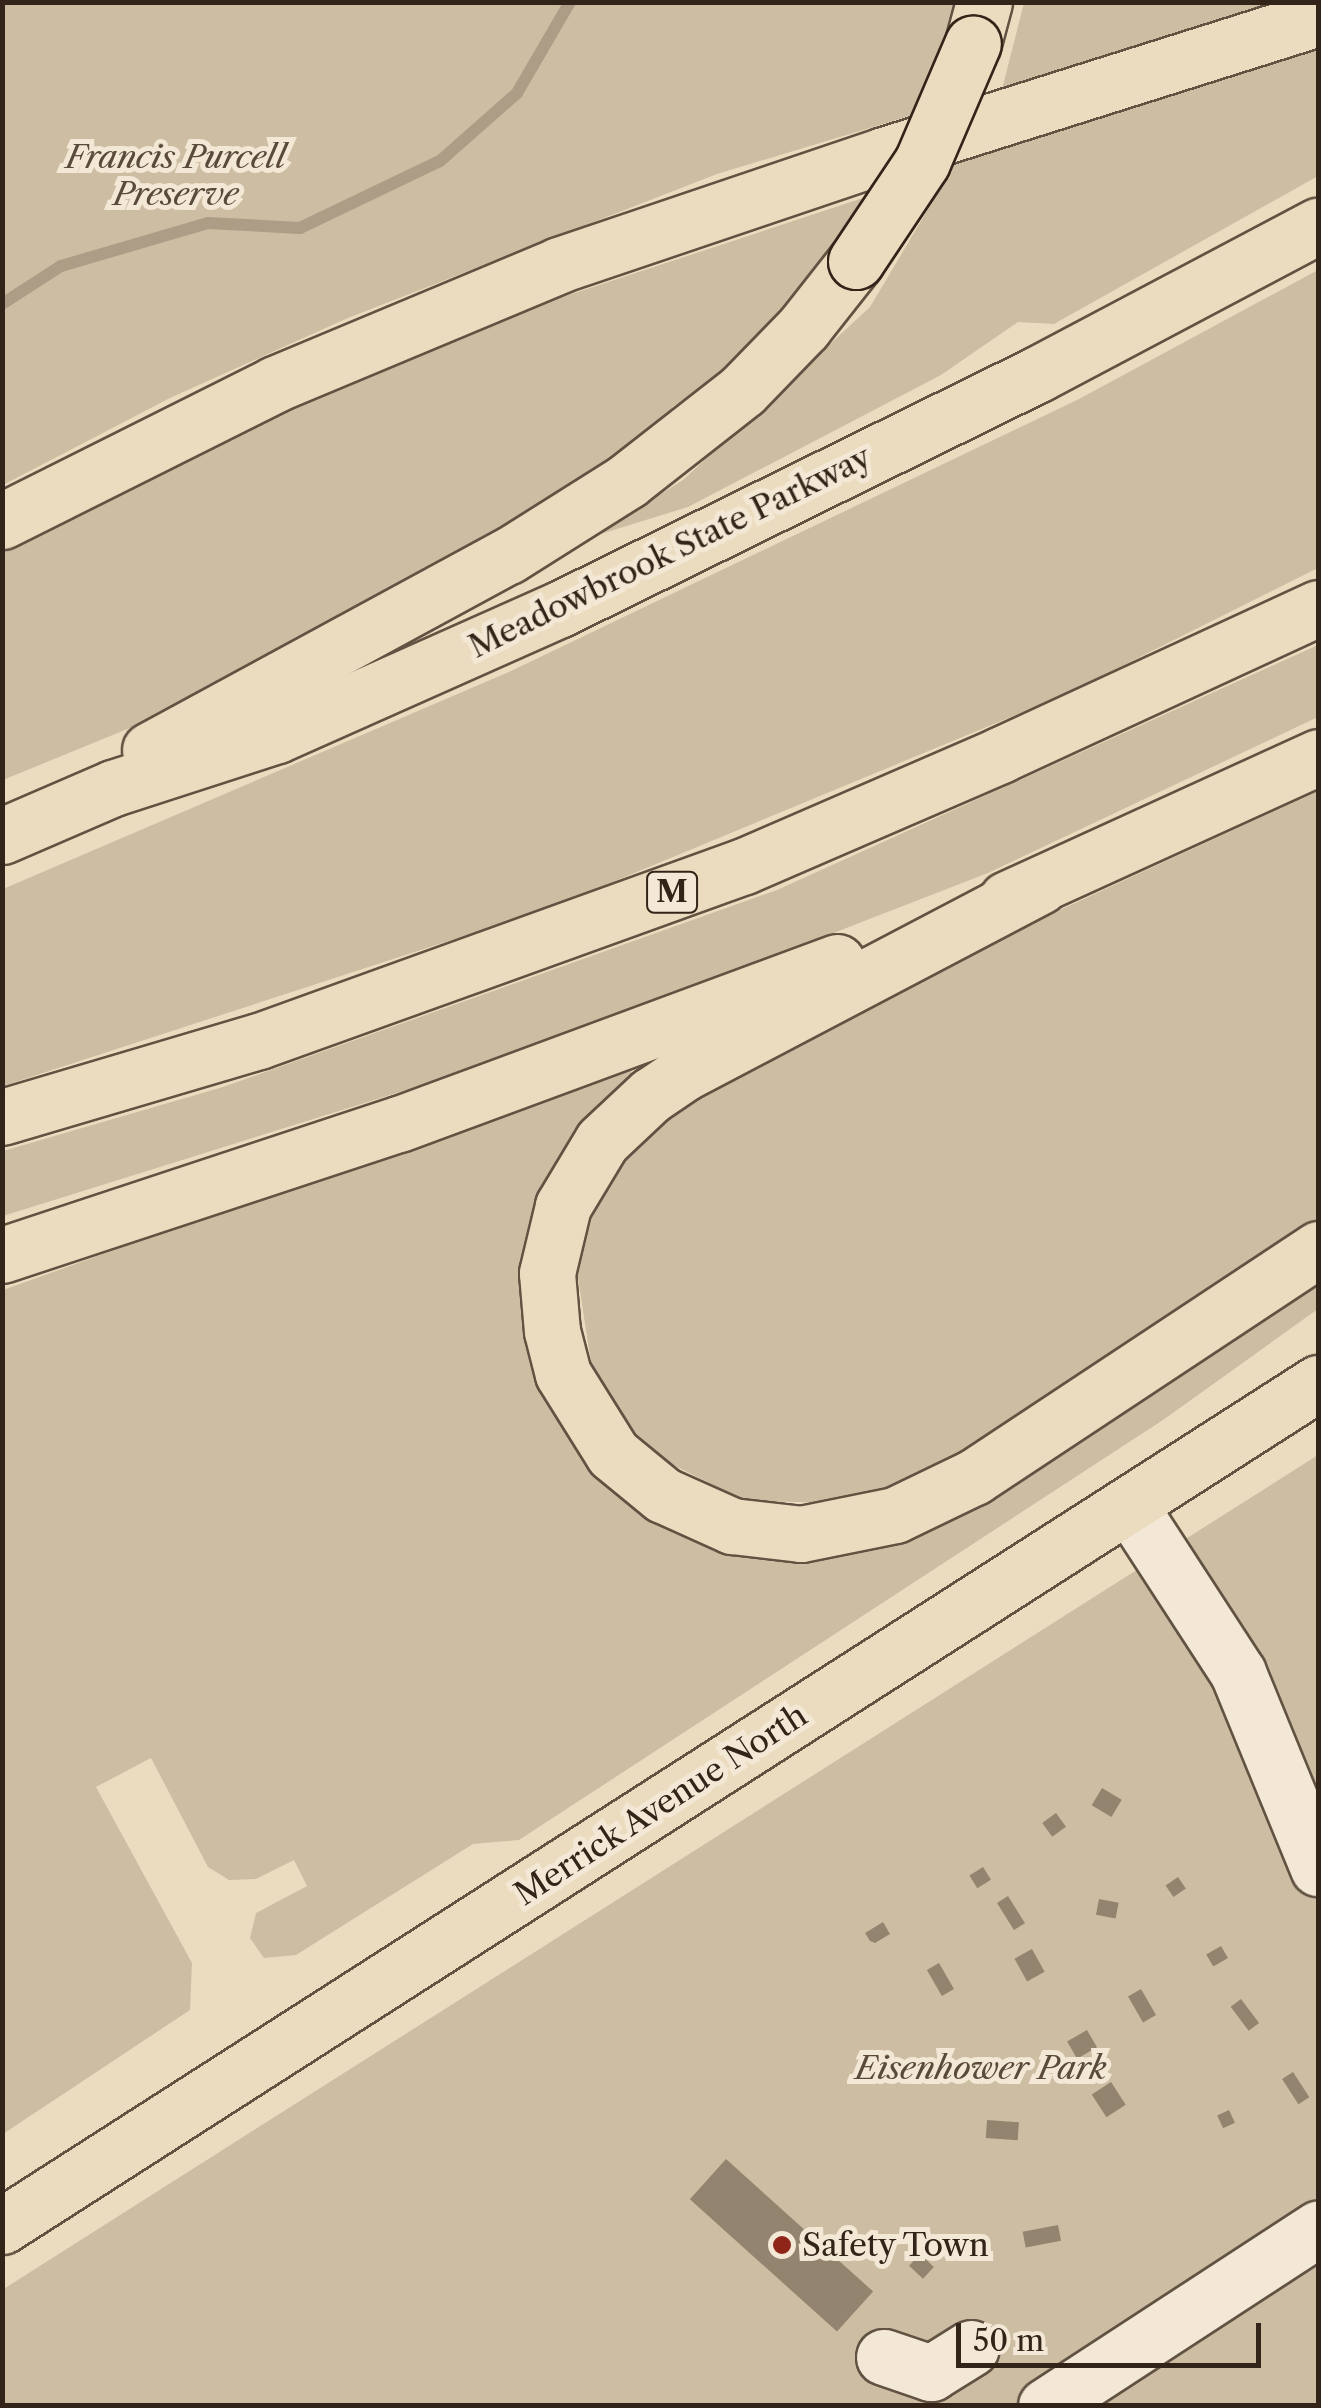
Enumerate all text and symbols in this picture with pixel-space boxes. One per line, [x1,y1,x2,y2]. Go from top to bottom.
park label: Francis Purcell Preserve [66,139,286,214]
street label: Meadowbrook State Parkway [462,438,878,666]
road number: M [644,867,700,917]
street label: Merrick Avenue North [507,1696,815,1914]
park label: Eisenhower Park [855,2049,1107,2087]
place label: Safety Town [802,2226,991,2264]
marker: Safety Town [771,2234,793,2256]
scale bar [961,2303,1266,2365]
text: 50 m [973,2322,1044,2359]

